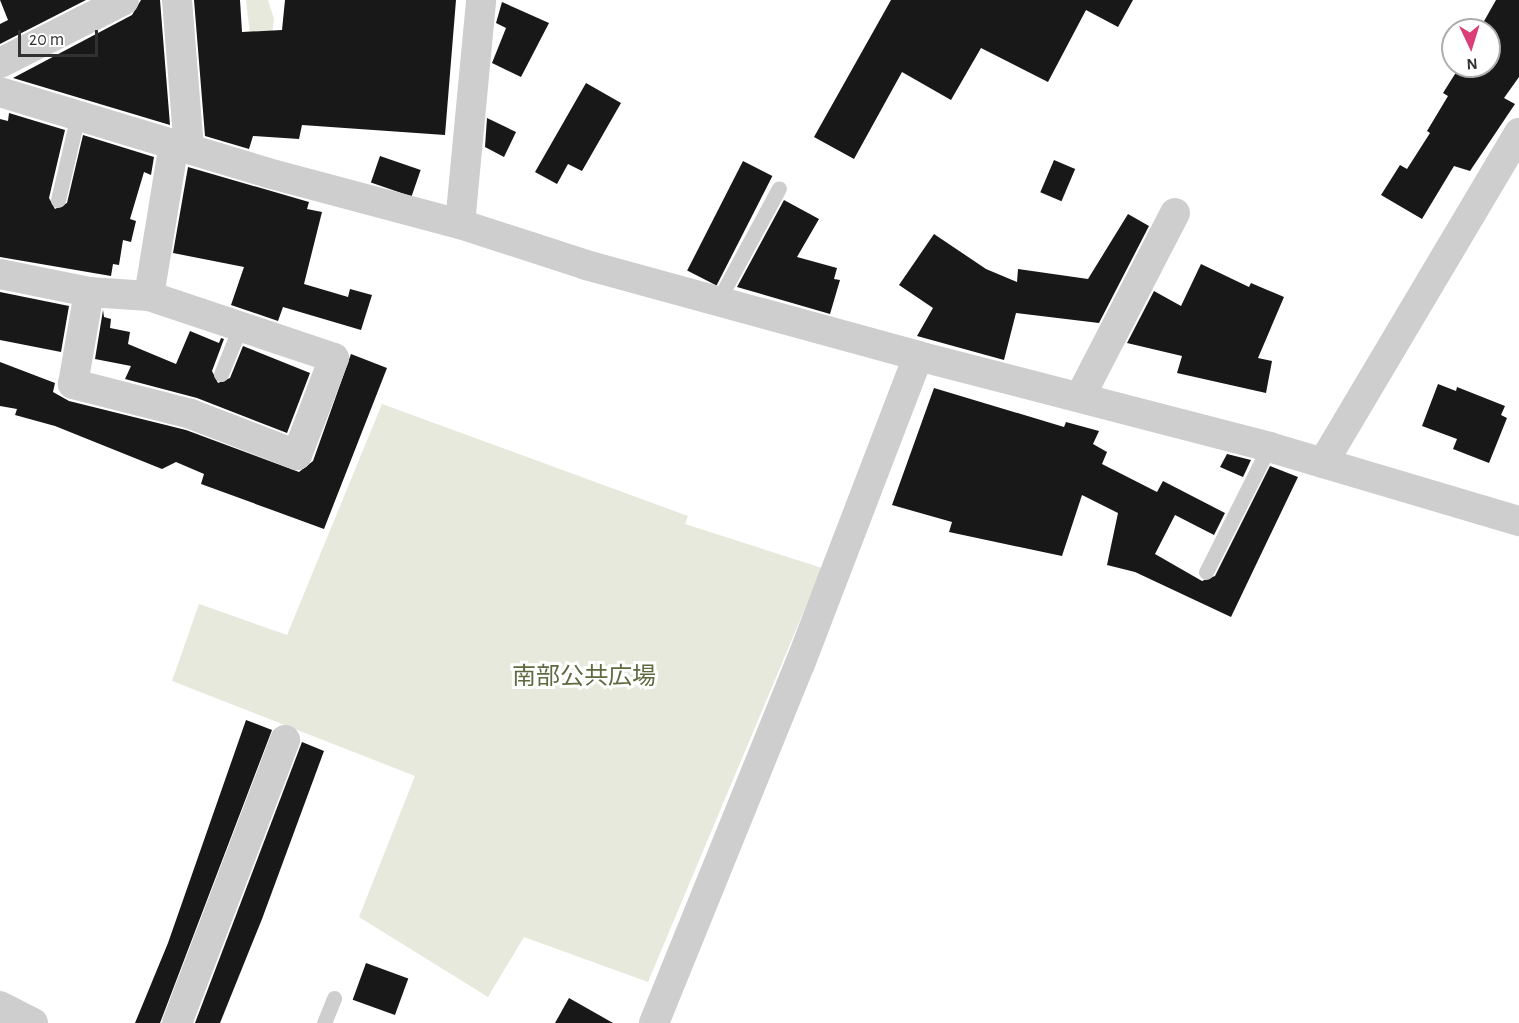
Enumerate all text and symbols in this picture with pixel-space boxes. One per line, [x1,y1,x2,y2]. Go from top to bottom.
scale bar [21,18,100,56]
north arrow [1441,18,1501,78]
text: 20 m [29,31,64,49]
text: N [1466,56,1478,72]
park label: 南部公共広場 [512,664,656,692]

